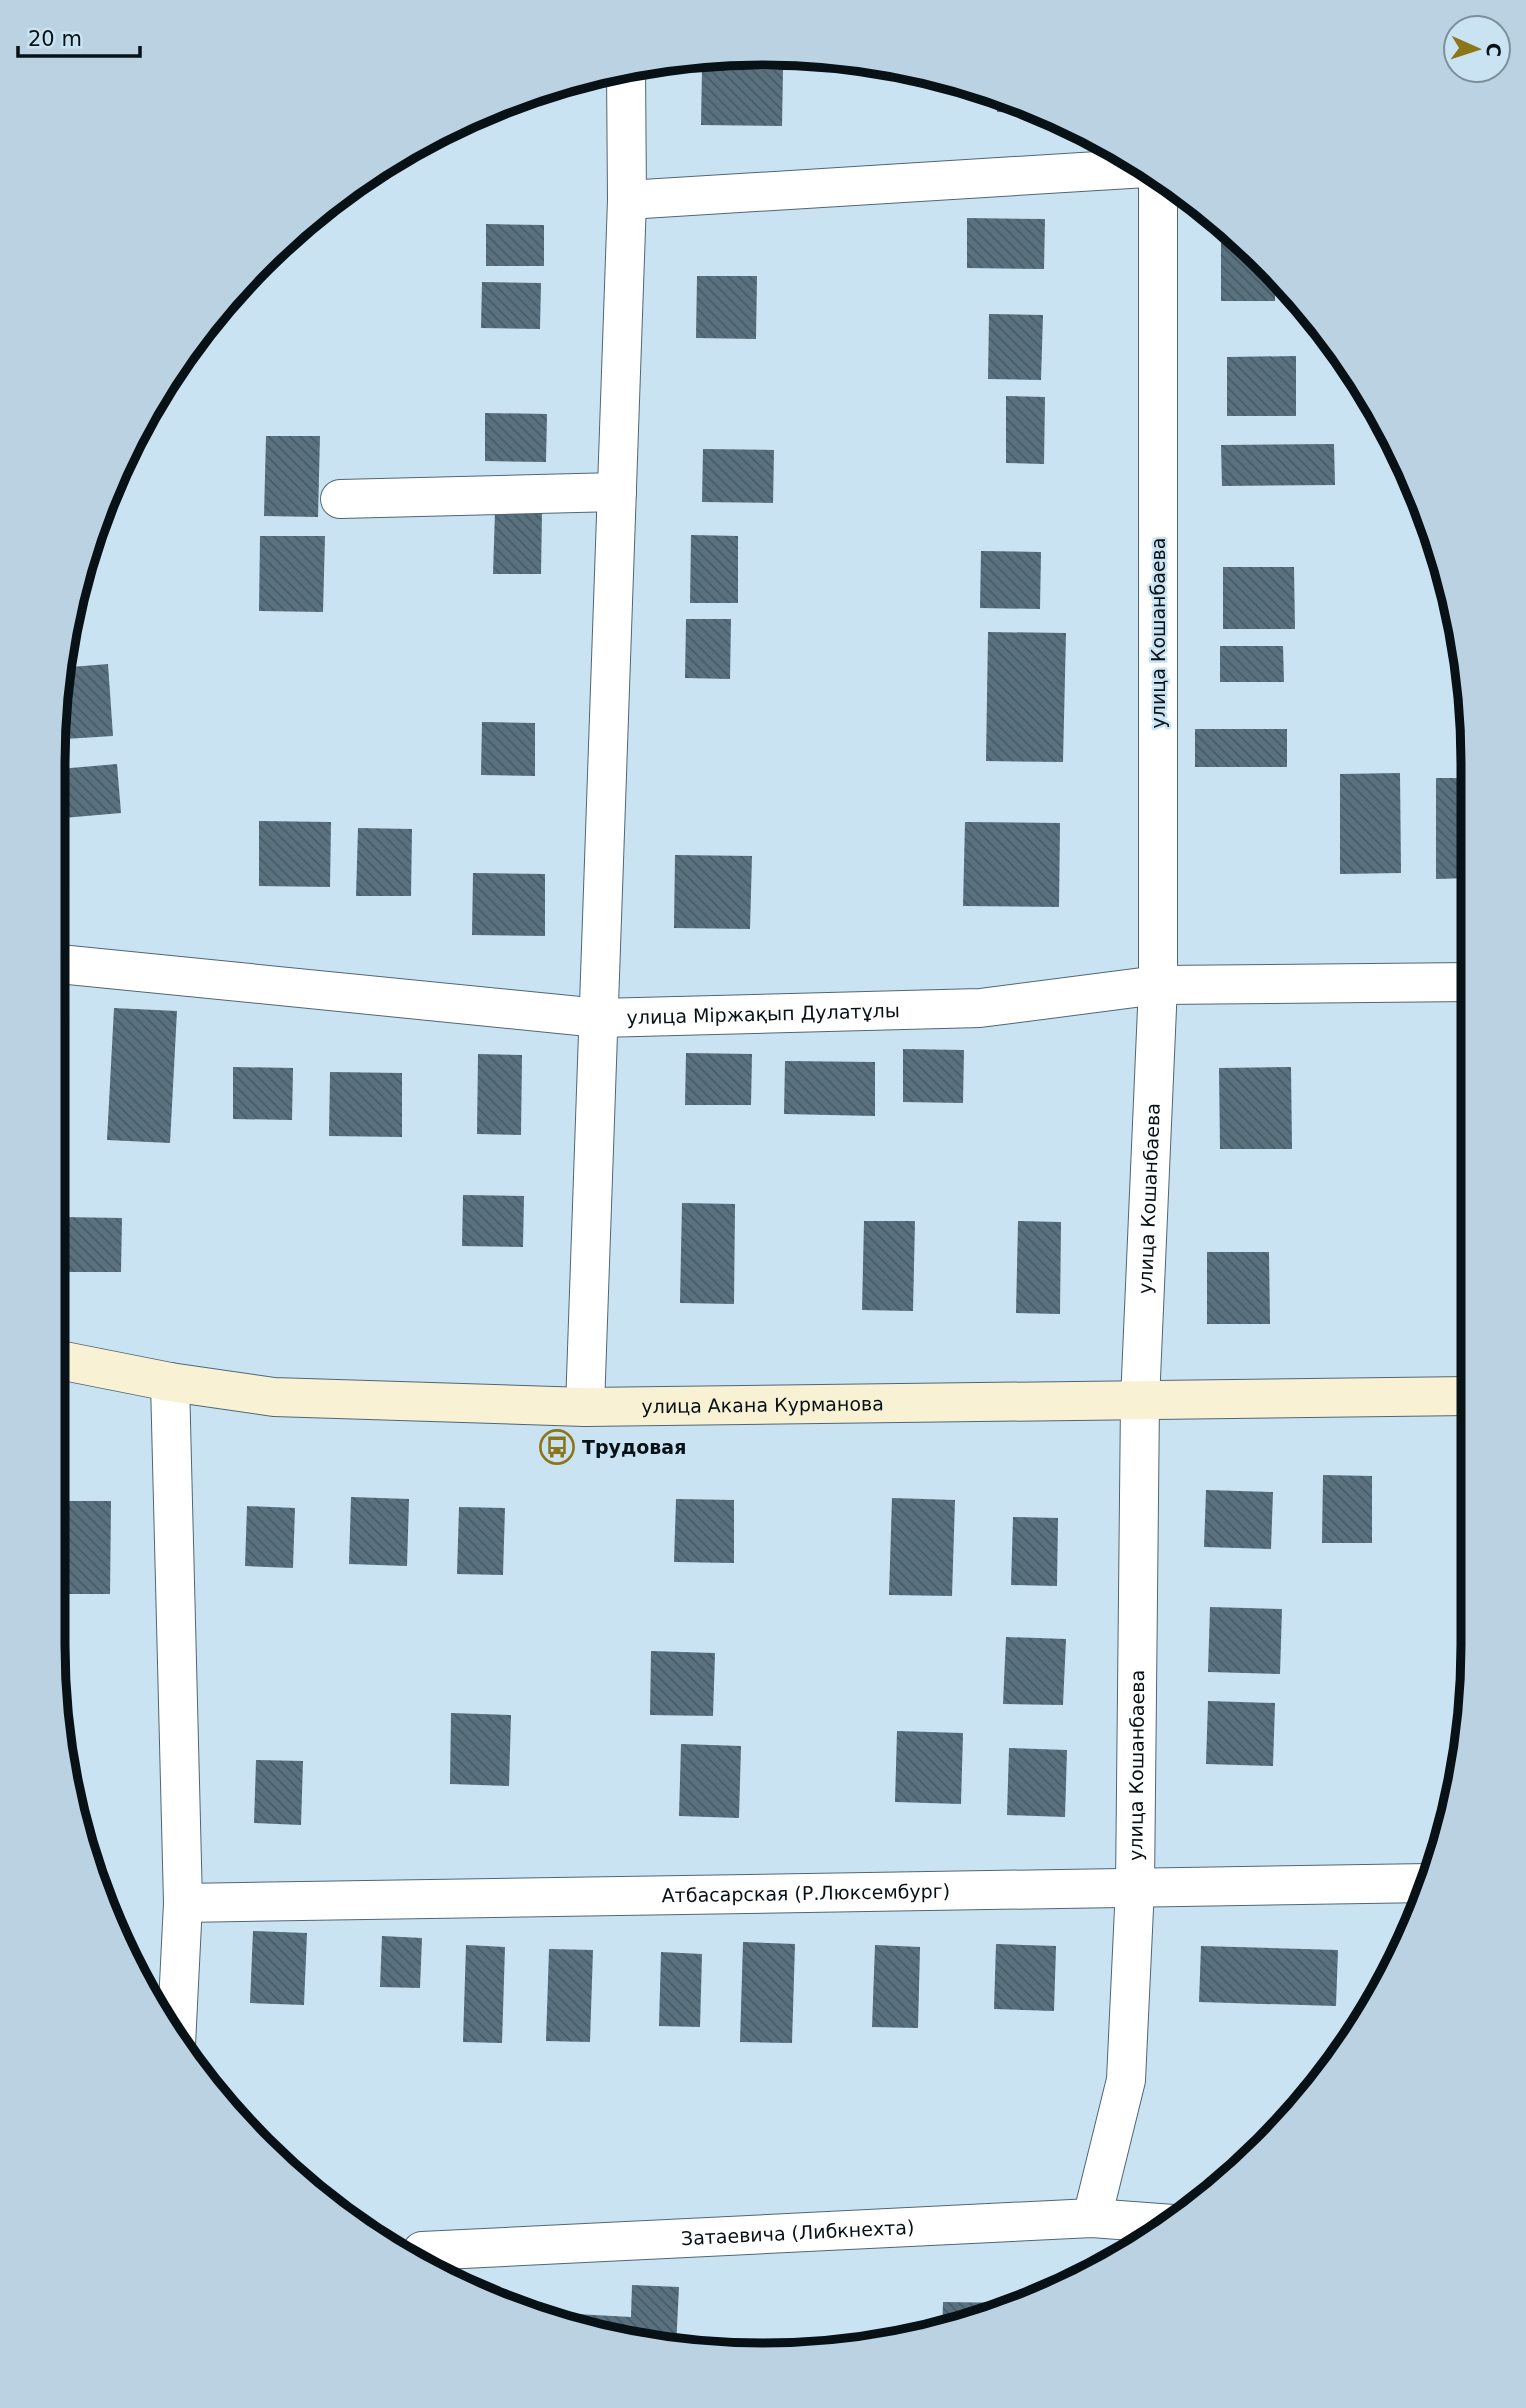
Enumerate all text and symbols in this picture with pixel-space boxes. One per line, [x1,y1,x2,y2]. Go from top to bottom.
scale bar [18,14,140,58]
north arrow [1442,14,1512,84]
text: 20 m [28,27,82,51]
text: С [1483,42,1505,57]
street label: улица Кошанбаева [1147,538,1169,728]
street label: улица Міржақып Дулатұлы [626,999,900,1028]
street label: улица Кошанбаева [1134,1103,1164,1294]
street label: улица Акана Курманова [641,1392,884,1417]
bus stop icon: Трудовая [538,1428,576,1466]
place label: Трудовая [582,1436,686,1458]
street label: улица Кошанбаева [1124,1670,1148,1861]
street label: Атбасарская (Р.Люксембург) [662,1880,950,1906]
street label: Затаевича (Либкнехта) [680,2216,915,2249]

